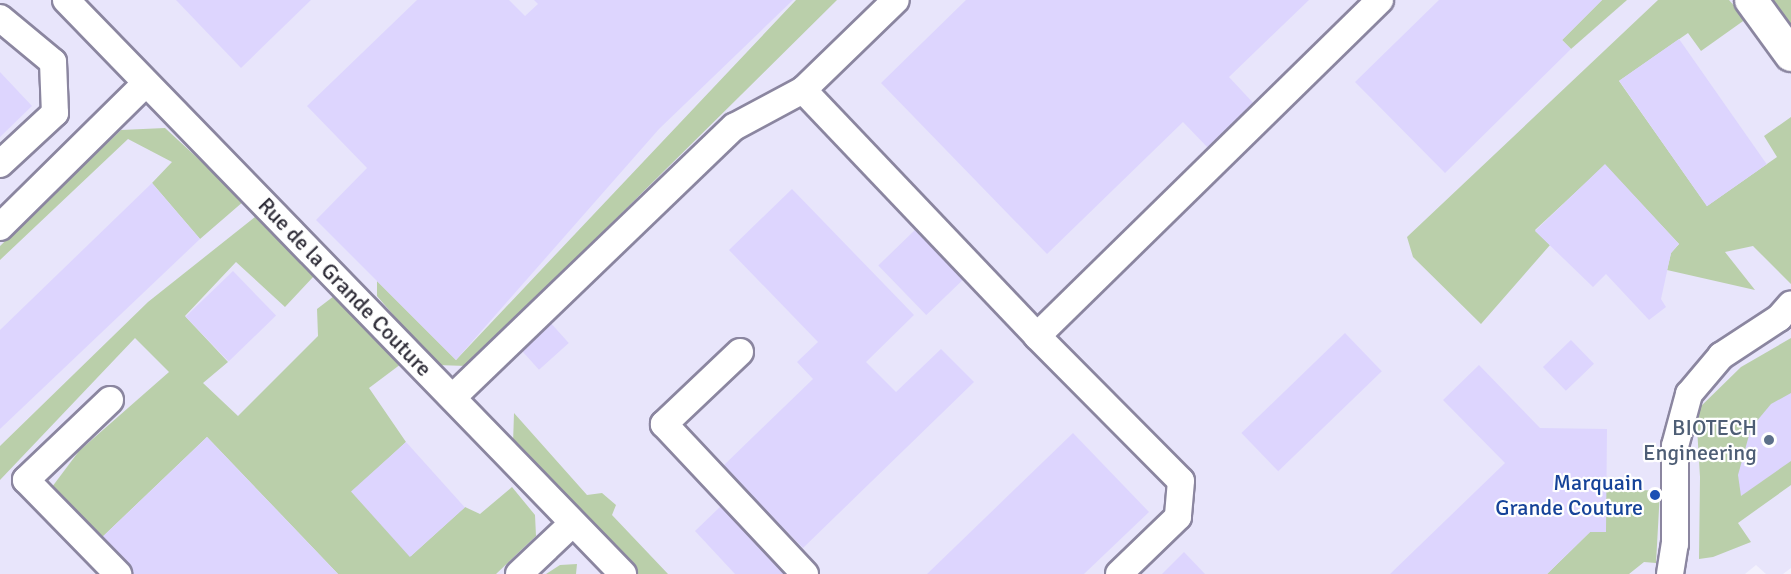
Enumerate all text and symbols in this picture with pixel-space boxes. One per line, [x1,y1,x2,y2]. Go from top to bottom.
street label: Rue de la Grande Couture [253,192,437,382]
place label: BIOTECH Engineering [1643,414,1757,466]
marker: BIOTECH Engineering [1762,433,1776,447]
place label: Marquain Grande Couture [1495,469,1643,520]
marker: Marquain Grande Couture [1648,488,1662,502]

